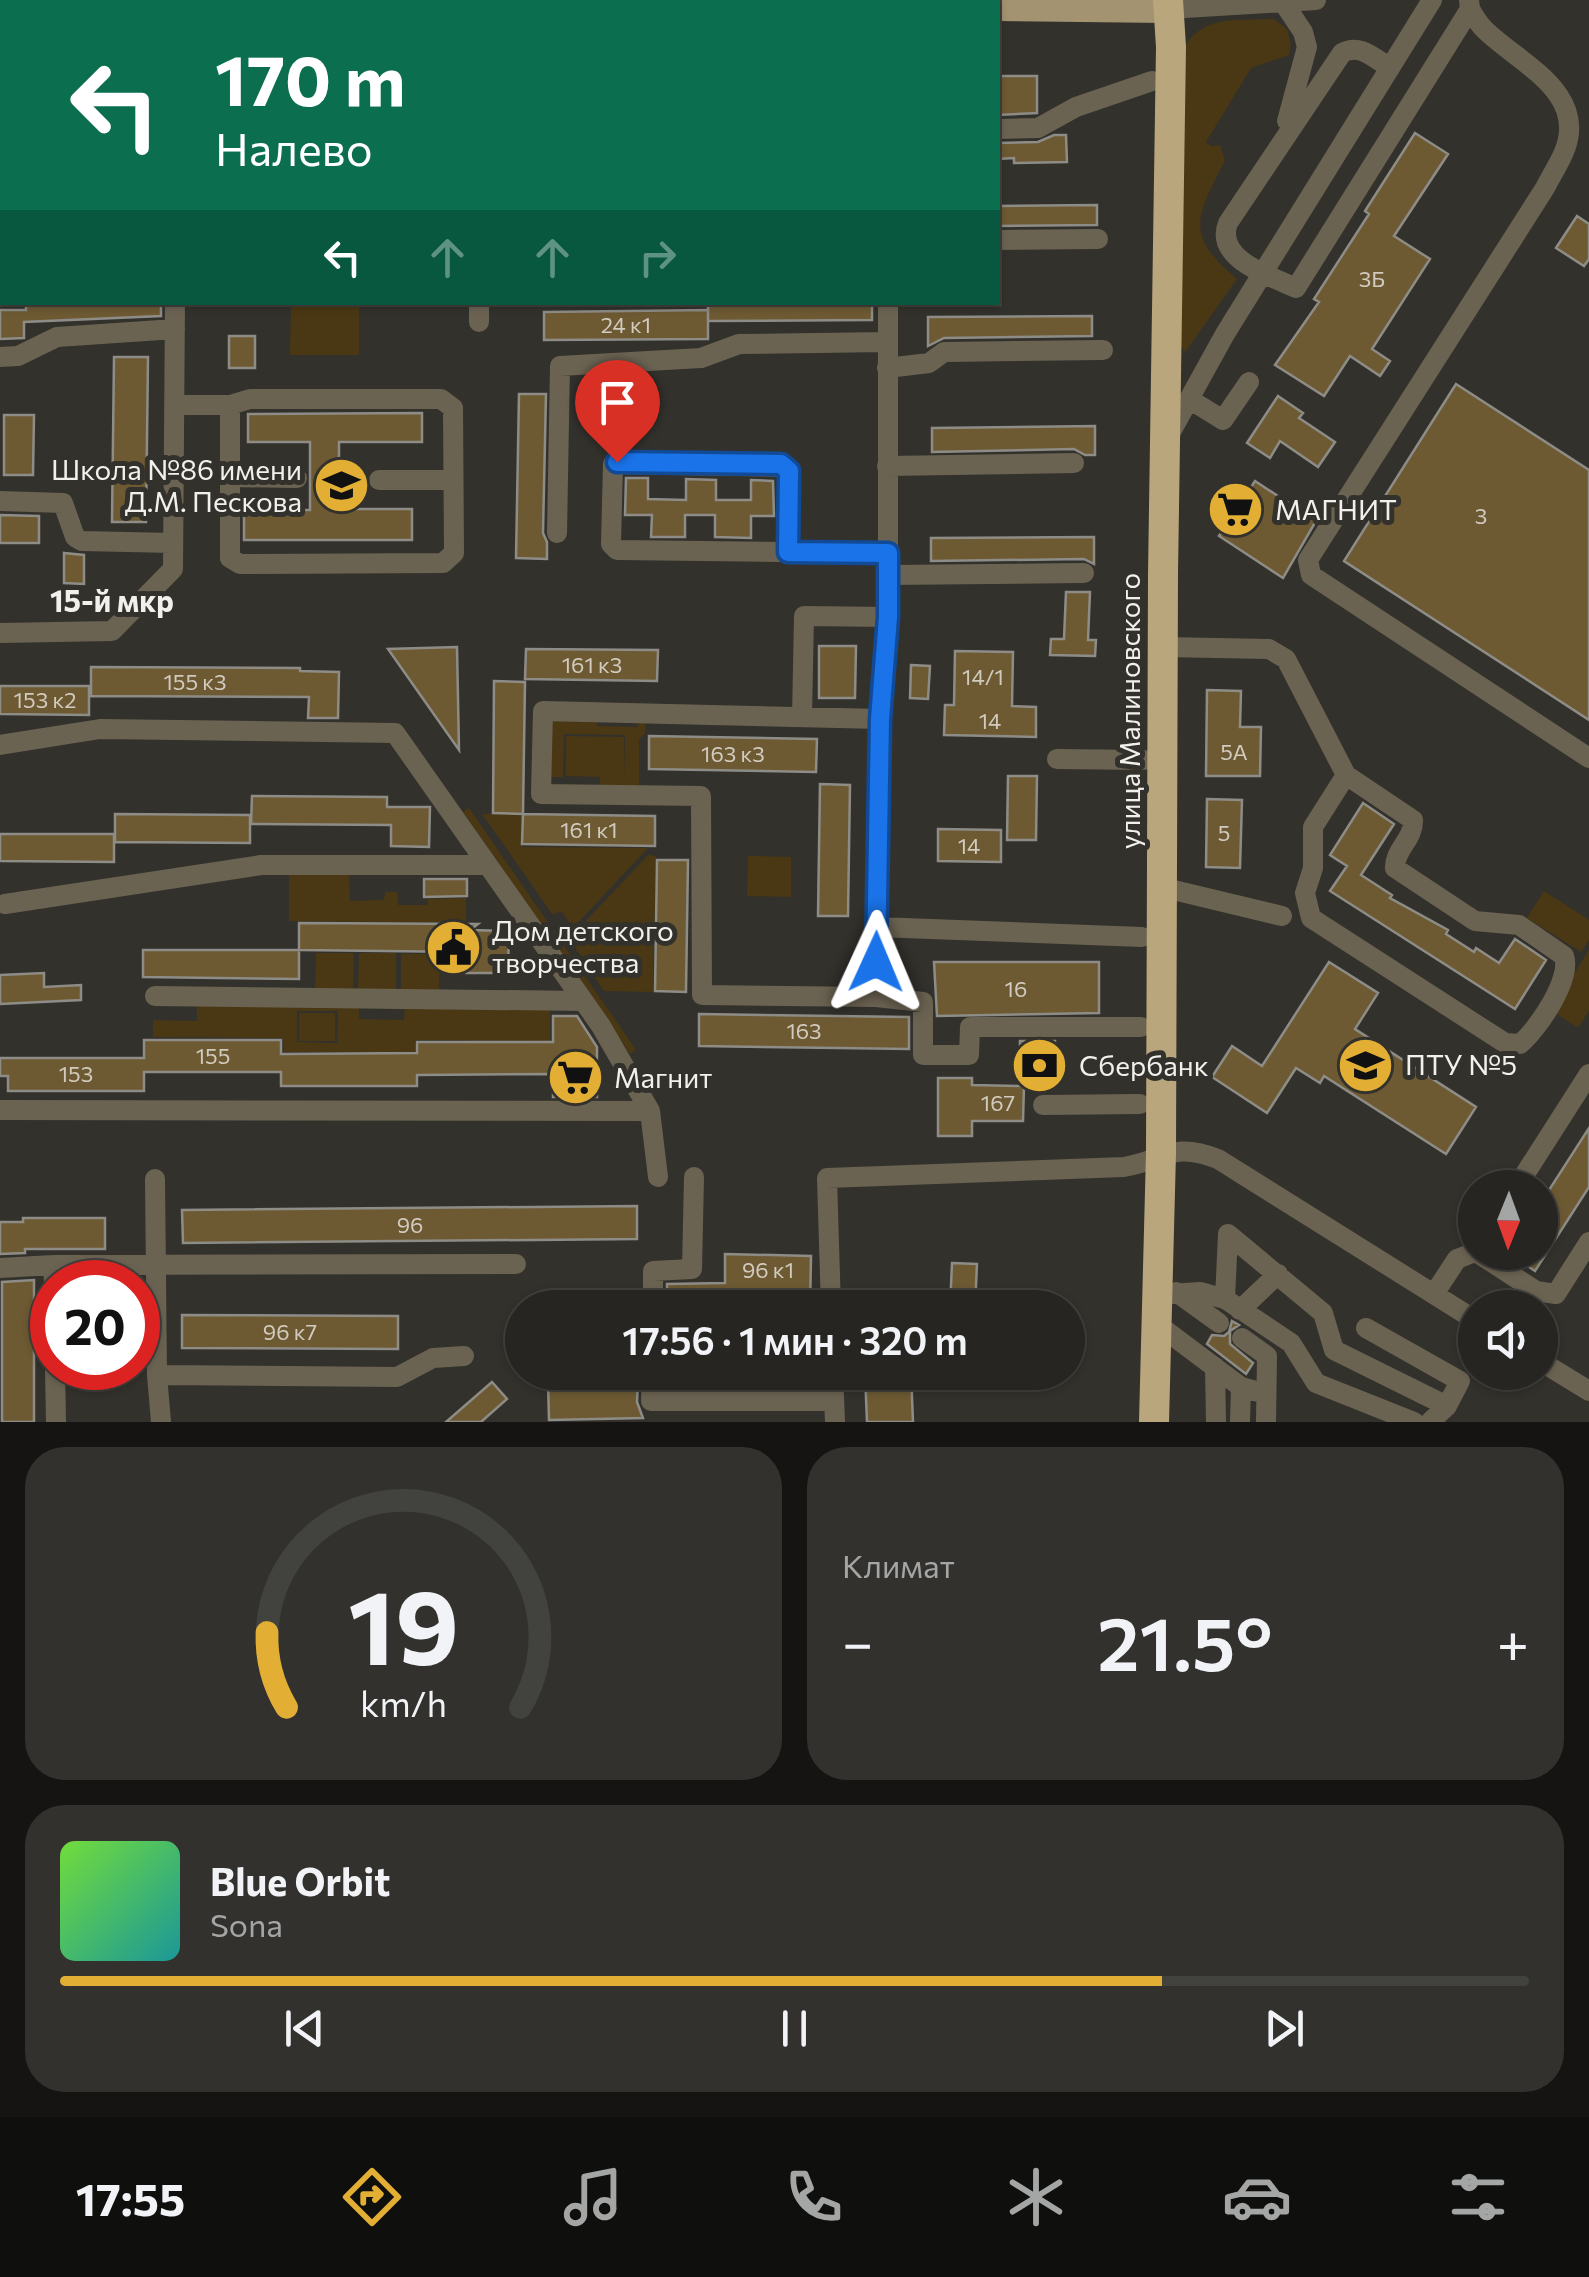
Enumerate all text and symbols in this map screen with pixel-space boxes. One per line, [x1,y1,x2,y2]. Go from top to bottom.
text: 170 m [215,35,406,120]
icon: left [50,40,180,170]
text: Налево [215,120,373,175]
icon: left [315,230,370,285]
icon: ahead [420,230,475,285]
icon: ahead [525,230,580,285]
icon: right [630,230,685,285]
house number: 3Б [1359,265,1385,292]
house number: 24 к1 [601,311,651,338]
pin [575,360,660,463]
icon: arrive [590,375,645,430]
place label: Школа №86 имени Д.М. Пескова [51,452,302,518]
school or university icon: Школа №86 имени Д.М. Пескова [311,456,371,516]
supermarket icon: МАГНИТ [1206,480,1266,540]
place label: МАГНИТ [1275,492,1397,526]
house number: 3 [1475,502,1487,529]
street label: улица Малиновского [1112,573,1146,849]
district label: 15-й мкр [50,581,174,618]
house number: 161 к3 [562,651,622,678]
house number: 14/1 [962,663,1004,690]
house number: 155 к3 [163,668,227,695]
house number: 153 к2 [14,686,76,713]
house number: 14 [979,707,1001,734]
house number: 5А [1220,738,1248,765]
house number: 163 к3 [701,740,765,767]
house number: 161 к1 [560,816,618,843]
house number: 5 [1218,819,1230,846]
house number: 14 [958,832,980,859]
position arrow [824,910,928,1014]
place label: Дом детского творчества [492,913,674,979]
public building icon: Дом детского творчества [423,917,483,977]
house number: 16 [1005,975,1027,1002]
house number: 163 [786,1017,822,1044]
school or university icon: ПТУ №5 [1336,1035,1396,1095]
bank icon: Сбербанк [1010,1036,1070,1096]
house number: 155 [196,1042,230,1069]
place label: ПТУ №5 [1405,1047,1517,1081]
supermarket icon: Магнит [545,1048,605,1108]
place label: Сбербанк [1079,1048,1209,1082]
house number: 153 [59,1060,93,1087]
place label: Магнит [614,1060,713,1094]
house number: 167 [981,1089,1015,1116]
north arrow [1458,1170,1558,1270]
map controls [1458,1170,1558,1390]
house number: 96 [397,1211,423,1238]
house number: 96 к1 [742,1256,794,1283]
speed limit sign: 20 [30,1260,160,1390]
button: sound [1458,1290,1558,1390]
text: 17:56 · 1 мин · 320 m [622,1316,968,1363]
house number: 96 к7 [263,1318,317,1345]
text: Климат [842,1545,955,1585]
text: 19 [348,1559,459,1686]
text: 21.5° [1097,1595,1273,1686]
text: − [842,1607,873,1674]
text: + [1497,1607,1529,1674]
text: km/h [360,1681,447,1724]
text: Blue Orbit [210,1857,390,1904]
text: Sona [210,1904,283,1944]
icon: previous [277,2001,332,2056]
icon: pause [767,2001,822,2056]
icon: next [1257,2001,1312,2056]
icon: directions [337,2162,407,2232]
icon: music [558,2162,628,2232]
icon: phone [779,2162,849,2232]
icon: climate [1001,2162,1071,2232]
icon: car [1222,2162,1292,2232]
icon: filters [1443,2162,1513,2232]
text: 17:55 [76,2170,185,2225]

